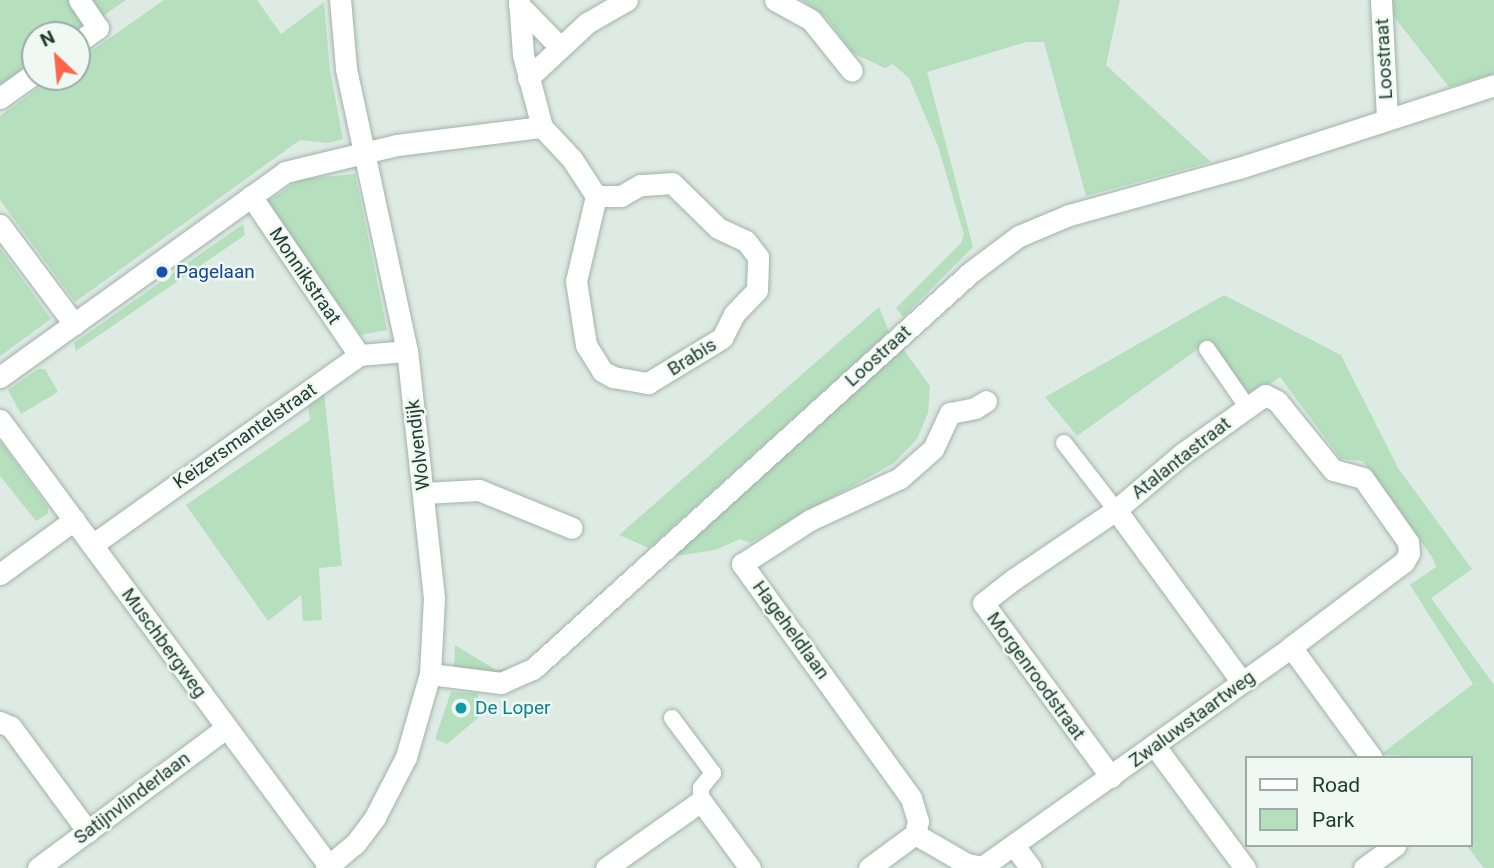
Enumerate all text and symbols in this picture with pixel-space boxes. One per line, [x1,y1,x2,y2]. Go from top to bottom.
street label: Loostraat [1370,18,1398,100]
north arrow [21,21,91,91]
text: N [36,25,59,52]
street label: Monnikstraat [264,223,346,329]
place label: Pagelaan [176,261,255,283]
marker: Pagelaan [154,264,170,280]
street label: Loostraat [840,320,916,392]
street label: Brabis [663,333,721,381]
street label: Keizersmantelstraat [169,378,321,494]
street label: Wolvendijk [401,398,435,492]
street label: Atalantastraat [1127,412,1235,504]
street label: Hageheldlaan [748,576,834,684]
street label: Muschbergweg [117,584,211,702]
street label: Morgenroodstraat [982,608,1090,744]
street label: Zwaluwstaartweg [1125,666,1259,772]
place label: De Loper [475,697,551,719]
marker: De Loper [453,700,469,716]
street label: Satijnvlinderlaan [69,747,195,849]
legend [1246,756,1473,847]
text: Road [1312,773,1360,797]
text: Park [1312,808,1354,832]

